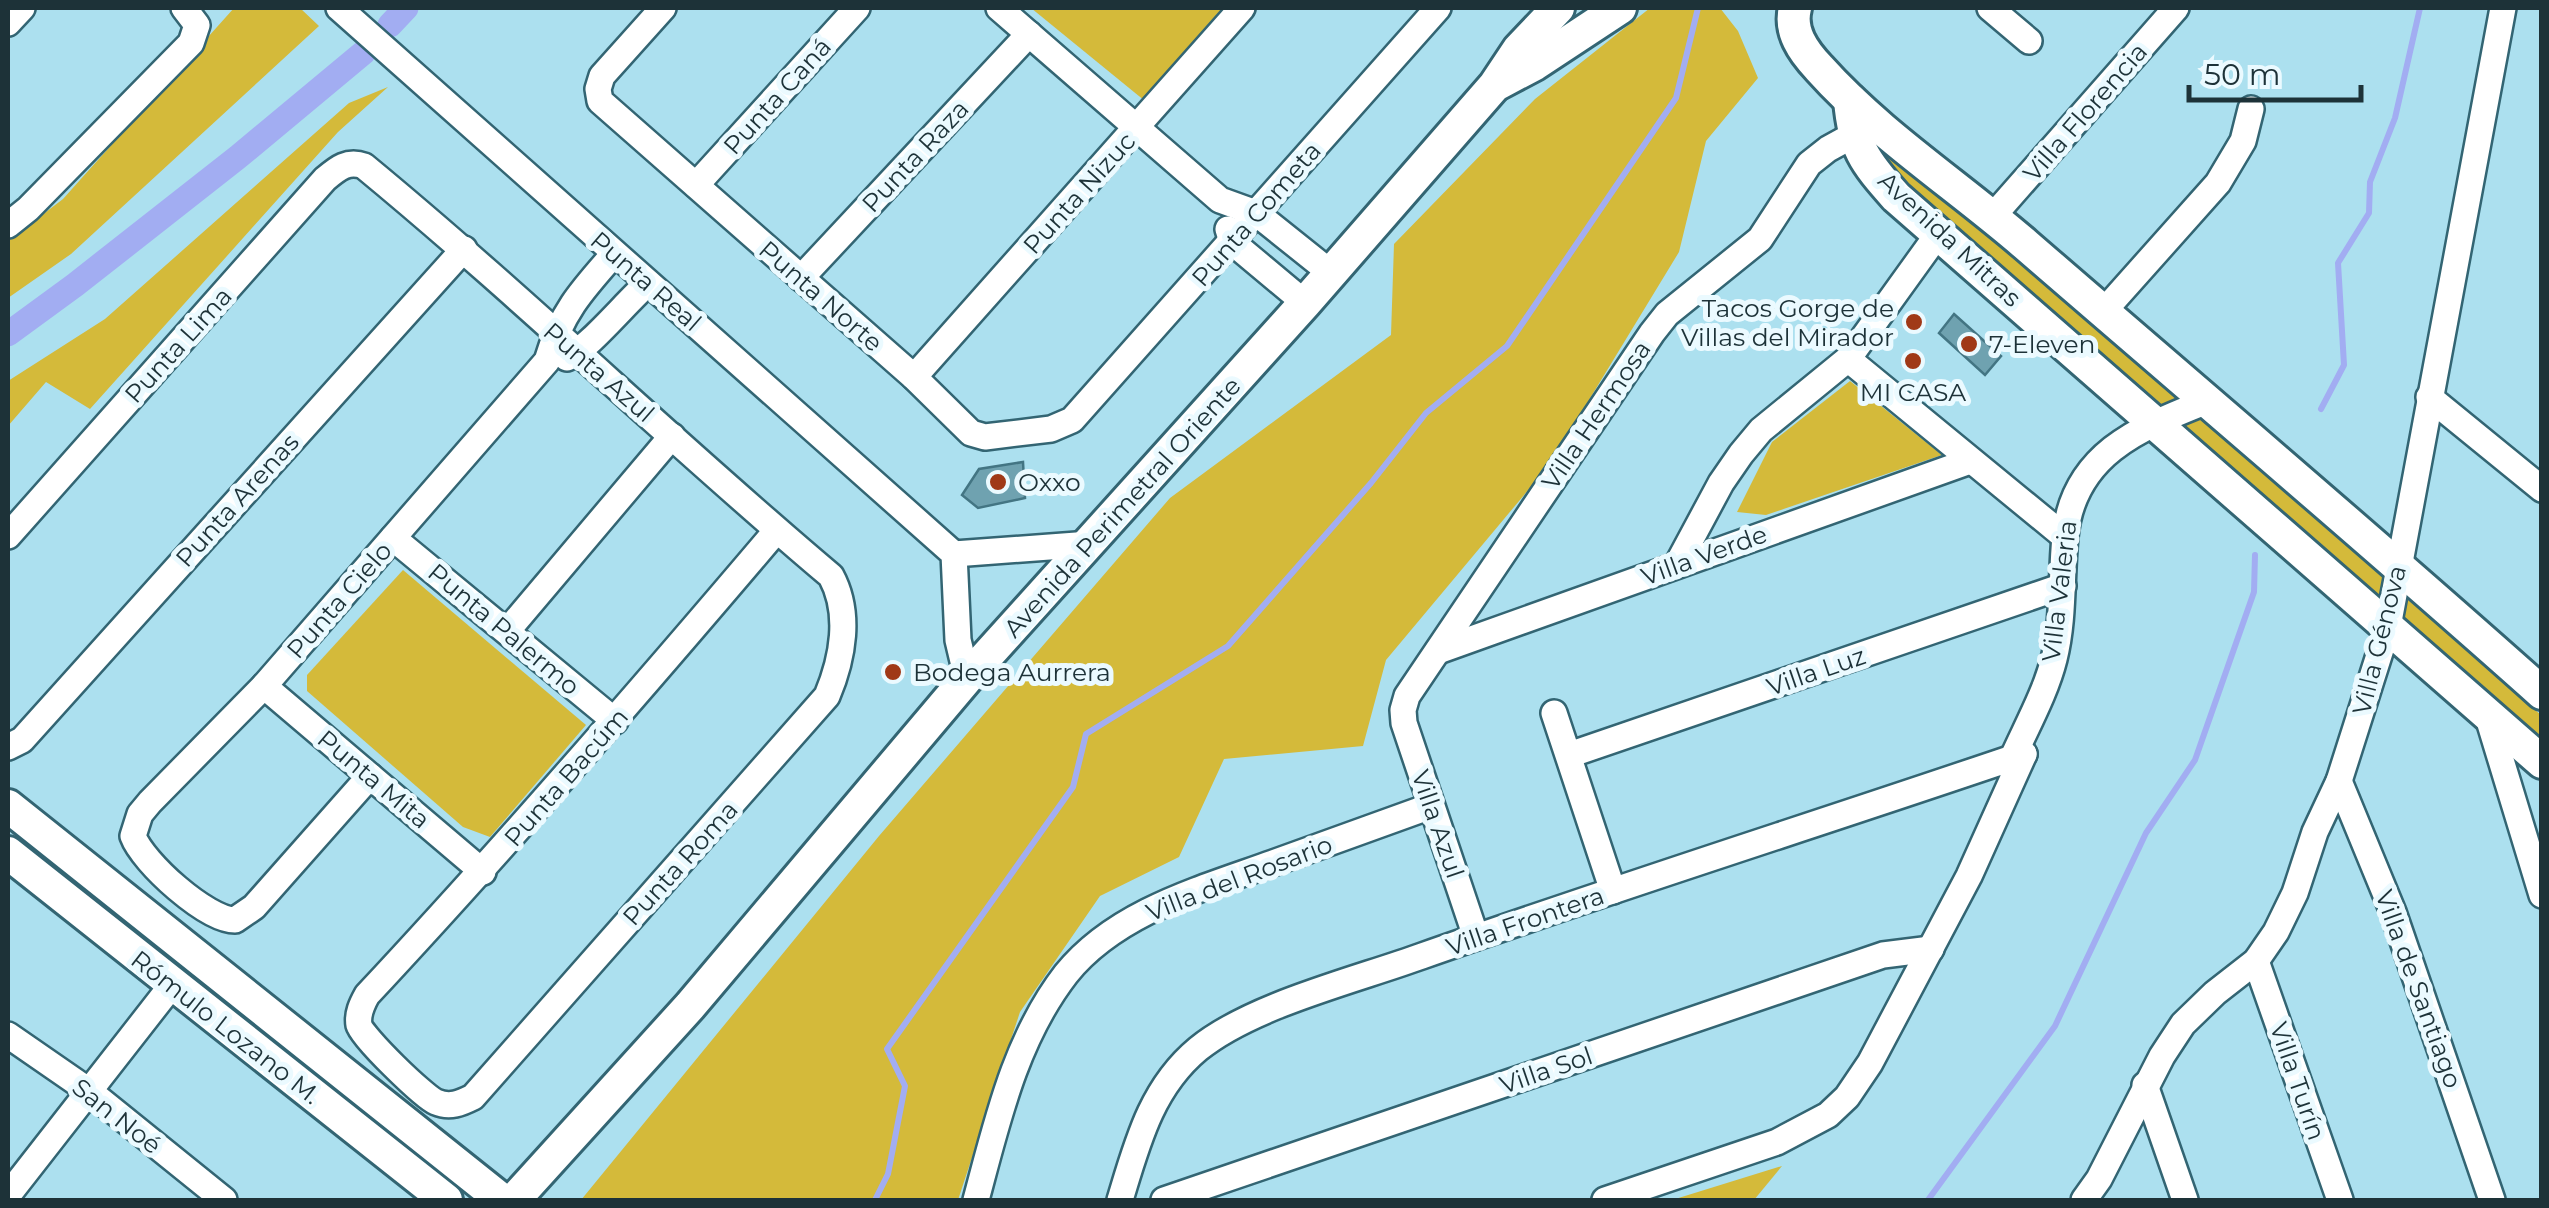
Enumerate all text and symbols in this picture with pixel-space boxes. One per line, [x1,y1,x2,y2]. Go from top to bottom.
street label: Punta Caná [717,32,837,160]
street label: Villa Florencia [2017,37,2153,187]
scale bar [2189,40,2362,102]
text: 50 m [2204,56,2281,93]
street label: Punta Raza [855,94,975,218]
street label: Punta Nizuc [1017,126,1141,260]
street label: Punta Cometa [1185,136,1327,292]
street label: Avenida Mitras [1873,165,2027,313]
street label: Punta Real [585,225,707,337]
street label: Punta Norte [753,234,889,358]
street label: Punta Lima [118,281,238,409]
place label: Tacos Gorge de Villas del Mirador [1681,293,1894,352]
marker: Tacos Gorge de Villas del Mirador [1903,311,1925,333]
street label: Punta Azul [538,316,660,428]
place label: 7-Eleven [1989,329,2096,359]
marker: 7-Eleven [1958,333,1980,355]
street label: Villa Hermosa [1535,335,1657,495]
marker: MI CASA [1902,350,1924,372]
street label: Avenida Perimetral Oriente [997,371,1247,643]
place label: MI CASA [1860,377,1966,407]
street label: Punta Arenas [169,427,305,573]
place label: Oxxo [1018,467,1081,497]
marker: Oxxo [987,471,1009,493]
street label: Villa Verde [1637,518,1771,592]
street label: Villa Valeria [2035,518,2083,664]
street label: Punta Cielo [280,536,398,664]
street label: Punta Palermo [422,557,586,701]
street label: Villa Génova [2346,562,2412,718]
street label: Villa Luz [1763,640,1869,702]
place label: Bodega Aurrera [913,657,1111,687]
marker: Bodega Aurrera [882,661,904,683]
street label: Punta Bacúm [498,702,634,852]
street label: Punta Mita [312,723,436,835]
street label: Villa Azul [1405,766,1471,882]
street label: Punta Roma [616,794,744,932]
street label: Villa del Rosario [1142,829,1336,927]
street label: Villa Frontera [1442,880,1608,962]
street label: Villa de Santiago [2369,886,2469,1092]
street label: Rómulo Lozano M. [125,944,327,1110]
street label: Villa Turín [2264,1018,2332,1144]
street label: Villa Sol [1496,1040,1596,1100]
street label: San Noé [67,1072,167,1160]

